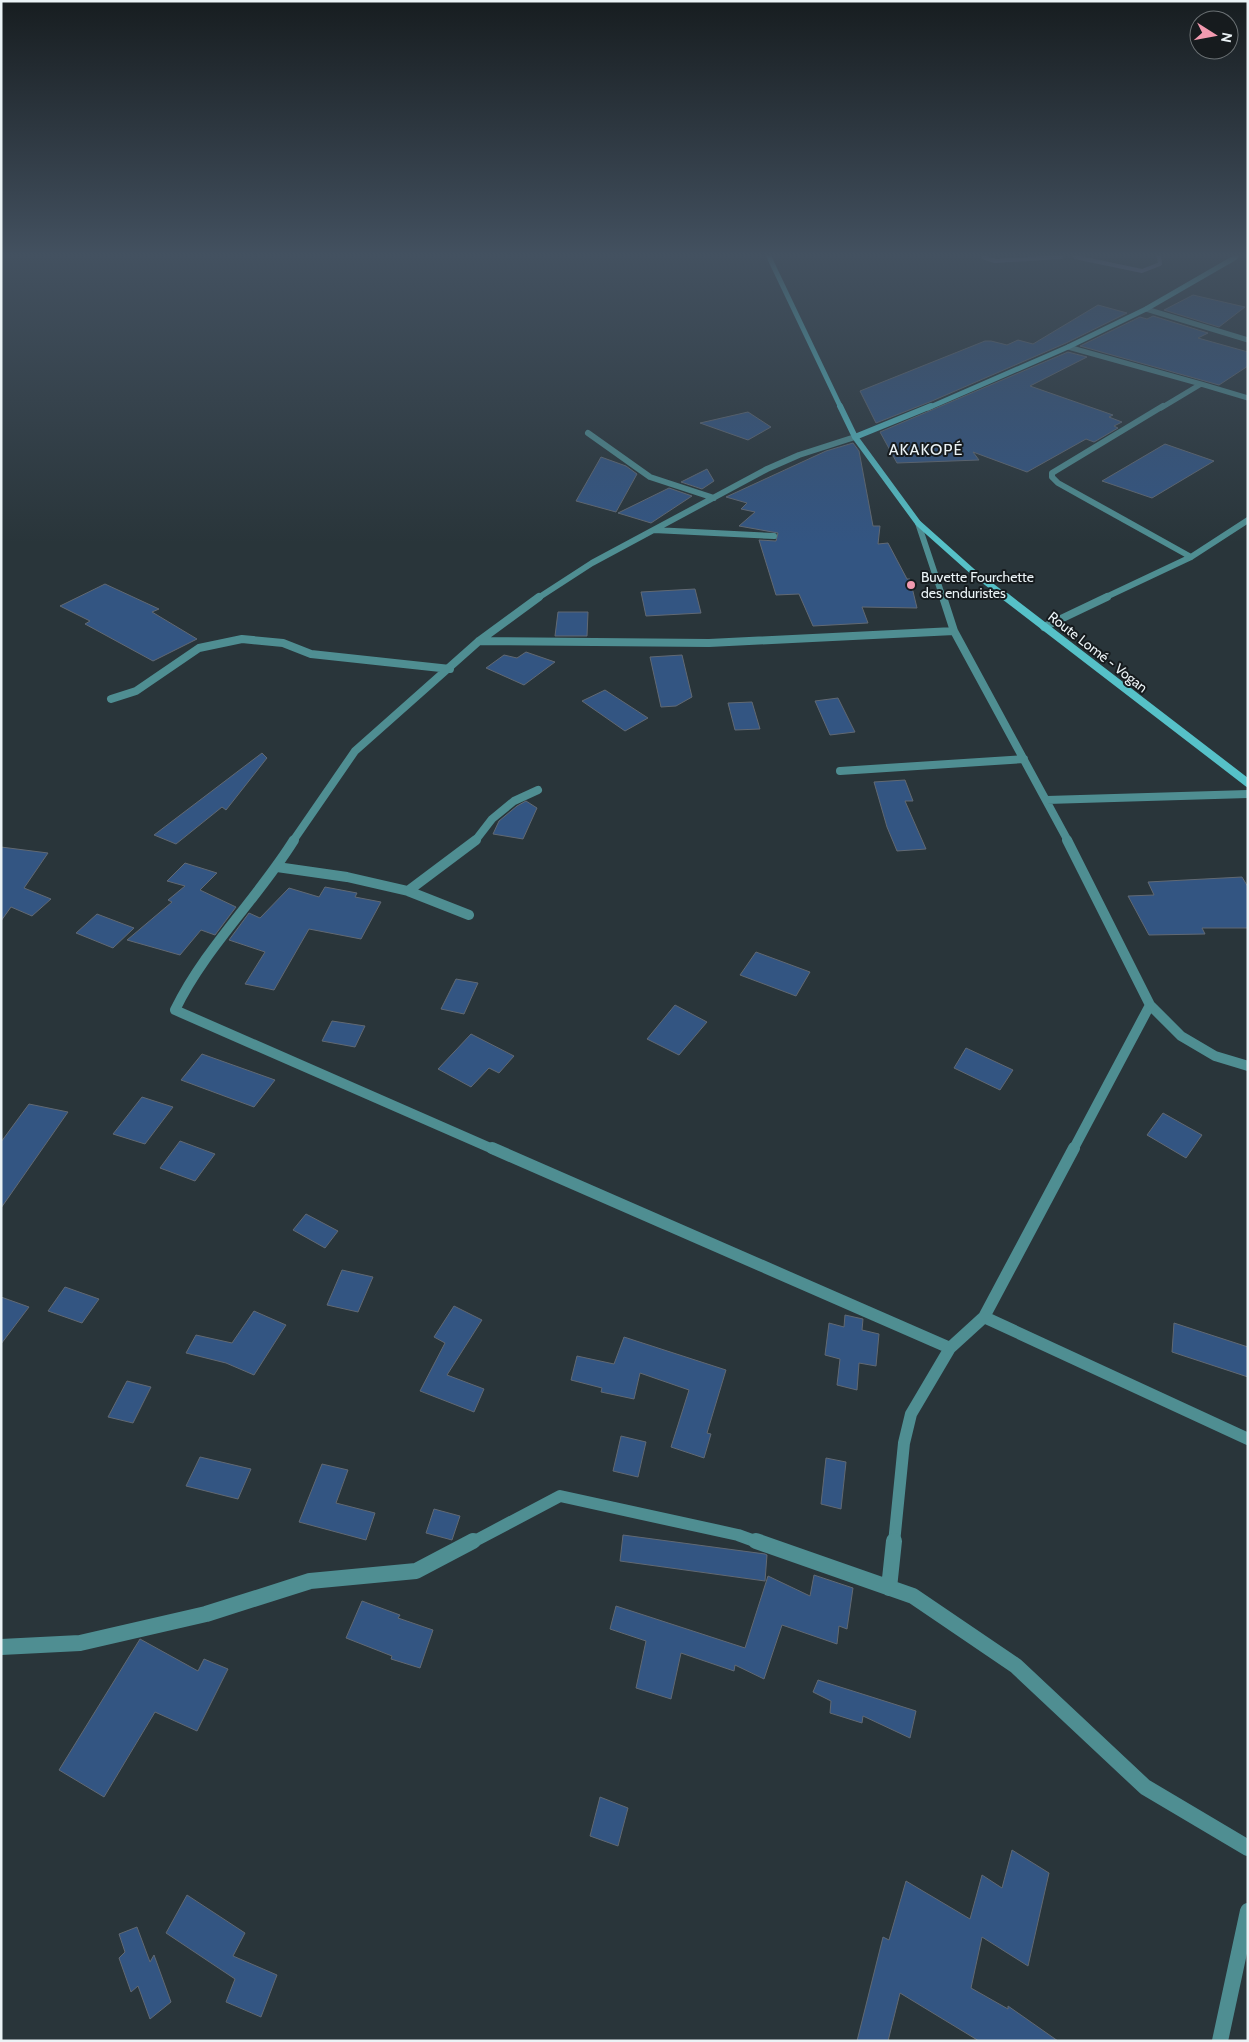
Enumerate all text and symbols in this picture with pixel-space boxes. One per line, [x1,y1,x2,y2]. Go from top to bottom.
north arrow [1189,10,1239,60]
text: N [1217,31,1237,44]
district label: AKAKOPÉ [889,440,963,459]
place label: Buvette Fourchette des enduristes [921,568,1034,602]
marker: Buvette Fourchette des enduristes [905,579,917,591]
street label: Route Lomé - Vogan [1045,608,1151,697]

